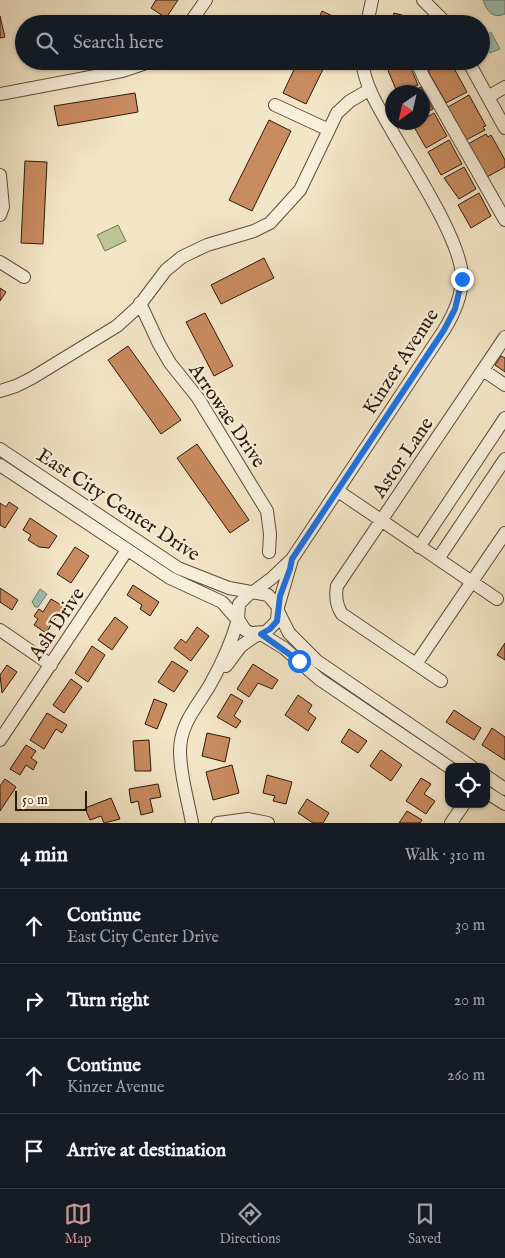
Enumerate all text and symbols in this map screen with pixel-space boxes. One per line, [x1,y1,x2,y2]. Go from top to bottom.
search box [15,15,490,70]
icon: search [33,29,61,57]
text: Search here [73,31,164,55]
north arrow [385,85,430,130]
route end [451,268,474,291]
street label: Kinzer Avenue [358,304,445,420]
street label: Arrowae Drive [182,358,271,473]
street label: Astor Lane [366,413,439,504]
street label: East City Center Drive [32,443,205,567]
street label: Ash Drive [23,583,91,666]
route start [288,650,311,673]
map controls [445,763,490,808]
button: locate [445,763,490,808]
scale bar [15,788,88,811]
text: 50 m [22,791,48,809]
text: 4 min [20,842,68,869]
text: Walk · 310 m [405,846,485,866]
text: Continue [67,904,141,928]
icon: ahead [20,912,48,940]
text: 30 m [455,916,485,936]
text: East City Center Drive [67,928,219,948]
icon: right [20,987,48,1015]
text: Turn right [67,989,149,1013]
text: 20 m [454,991,485,1011]
text: Continue [67,1054,141,1078]
icon: ahead [20,1062,48,1090]
text: 260 m [447,1066,485,1086]
text: Kinzer Avenue [67,1078,164,1098]
icon: arrive [20,1137,48,1165]
text: Arrive at destination [67,1139,226,1163]
tab: Map [64,1200,92,1248]
tab: Directions [219,1200,280,1248]
tab: Saved [408,1200,441,1248]

